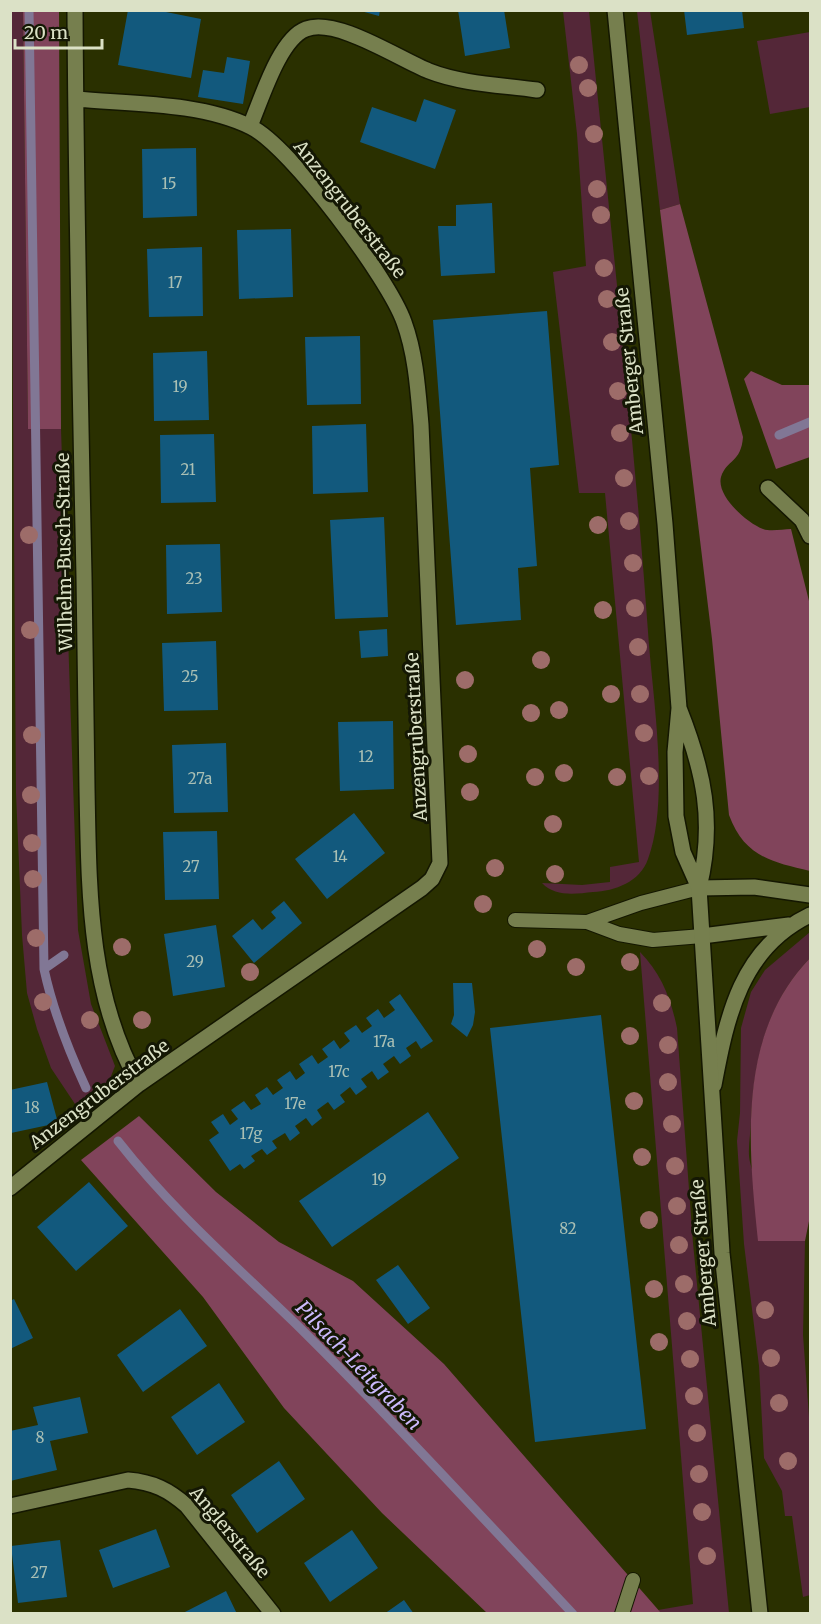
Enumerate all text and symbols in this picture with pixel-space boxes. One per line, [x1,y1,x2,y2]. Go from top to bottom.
scale bar [15,12,102,50]
text: 20 m [24,21,68,44]
street label: Anzengruberstraße [288,135,411,283]
house number: 15 [161,174,177,193]
house number: 17 [168,273,183,292]
street label: Amberger Straße [610,286,648,437]
house number: 19 [172,377,188,396]
street label: Wilhelm-Busch-Straße [51,452,77,653]
house number: 21 [180,460,196,479]
house number: 23 [186,569,202,588]
street label: Anzengruberstraße [400,652,432,823]
house number: 25 [181,667,199,686]
house number: 12 [358,747,374,766]
house number: 27a [188,769,212,788]
house number: 14 [332,847,348,866]
house number: 27 [183,857,200,876]
house number: 29 [186,952,204,971]
house number: 17a [373,1032,395,1051]
street label: Anzengruberstraße [24,1034,173,1155]
house number: 17c [328,1062,350,1081]
house number: 17e [284,1094,306,1113]
house number: 18 [24,1098,40,1117]
house number: 17g [240,1124,262,1143]
house number: 19 [371,1170,387,1189]
street label: Amberger Straße [685,1178,721,1329]
house number: 82 [559,1219,577,1238]
water label: Pilsach-Leitgraben [291,1295,427,1435]
house number: 8 [36,1428,45,1447]
street label: Anglerstraße [184,1481,275,1583]
house number: 27 [31,1563,48,1582]

